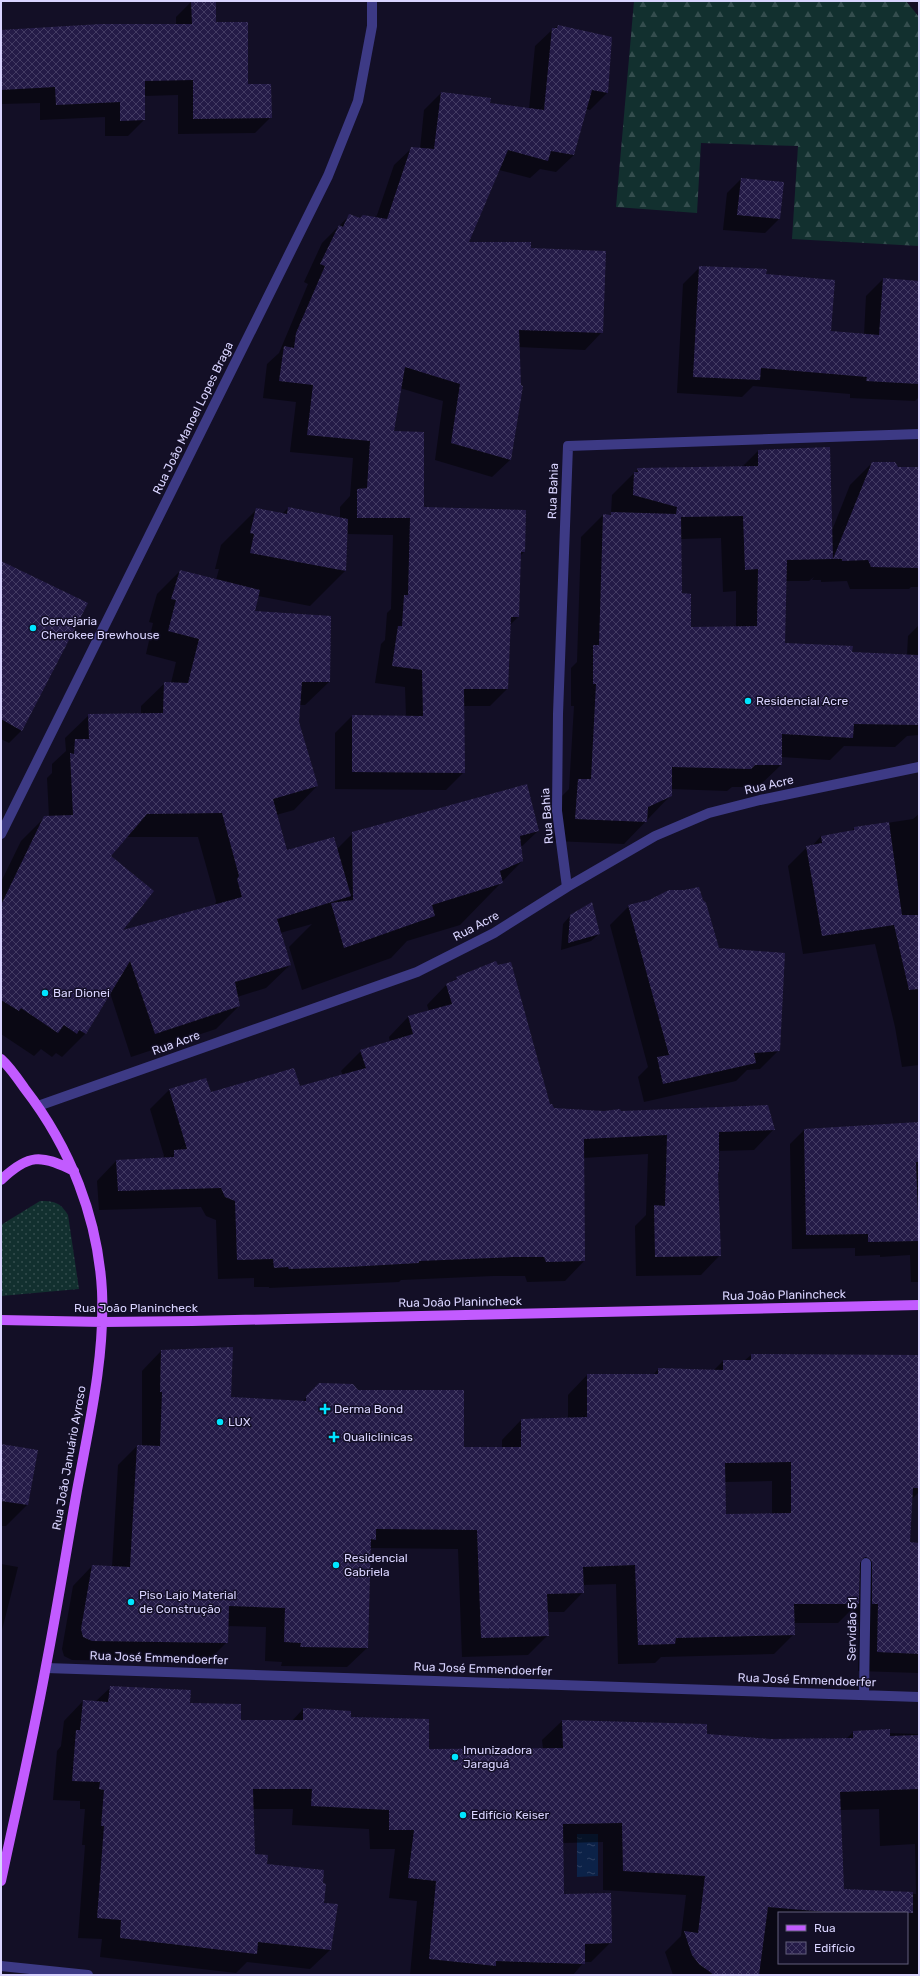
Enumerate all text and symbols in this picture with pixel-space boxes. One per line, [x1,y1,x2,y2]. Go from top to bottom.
street label: Rua João Manoel Lopes Braga [150,340,236,496]
street label: Rua Bahia [545,463,561,519]
place label: Cervejaria Cherokee Brewhouse [41,614,160,642]
marker: Cervejaria Cherokee Brewhouse [28,623,38,633]
place label: Residencial Acre [756,694,848,708]
marker: Residencial Acre [743,696,753,706]
street label: Rua Acre [743,772,795,797]
street label: Rua Bahia [538,788,556,844]
street label: Rua Acre [451,908,502,944]
place label: Bar Dionei [53,986,110,1000]
marker: Bar Dionei [40,988,50,998]
street label: Rua Acre [150,1028,202,1058]
street label: Rua João Planincheck [722,1287,847,1303]
street label: Rua João Planincheck [398,1294,523,1310]
street label: Rua João Planincheck [74,1301,199,1315]
street label: Rua João Januário Ayroso [49,1385,89,1531]
place label: Derma Bond [334,1402,403,1416]
marker: Derma Bond [319,1403,331,1415]
place label: LUX [228,1415,251,1429]
marker: LUX [215,1417,225,1427]
place label: Qualiclinicas [343,1430,413,1444]
marker: Qualiclinicas [328,1431,340,1443]
place label: Residencial Gabriela [344,1551,408,1579]
marker: Residencial Gabriela [331,1560,341,1570]
place label: Piso Lajo Material de Construção [139,1588,237,1616]
marker: Piso Lajo Material de Construção [126,1597,136,1607]
street label: Servidão 51 [844,1597,860,1661]
street label: Rua José Emmendoerfer [89,1649,229,1667]
street label: Rua José Emmendoerfer [413,1660,553,1678]
street label: Rua José Emmendoerfer [737,1671,877,1689]
place label: Imunizadora Jaraguá [463,1743,532,1771]
marker: Imunizadora Jaraguá [450,1752,460,1762]
place label: Edifício Keiser [471,1808,550,1822]
marker: Edifício Keiser [458,1810,468,1820]
legend [778,1912,908,1964]
text: Rua [814,1921,836,1935]
text: Edifício [814,1941,855,1955]

